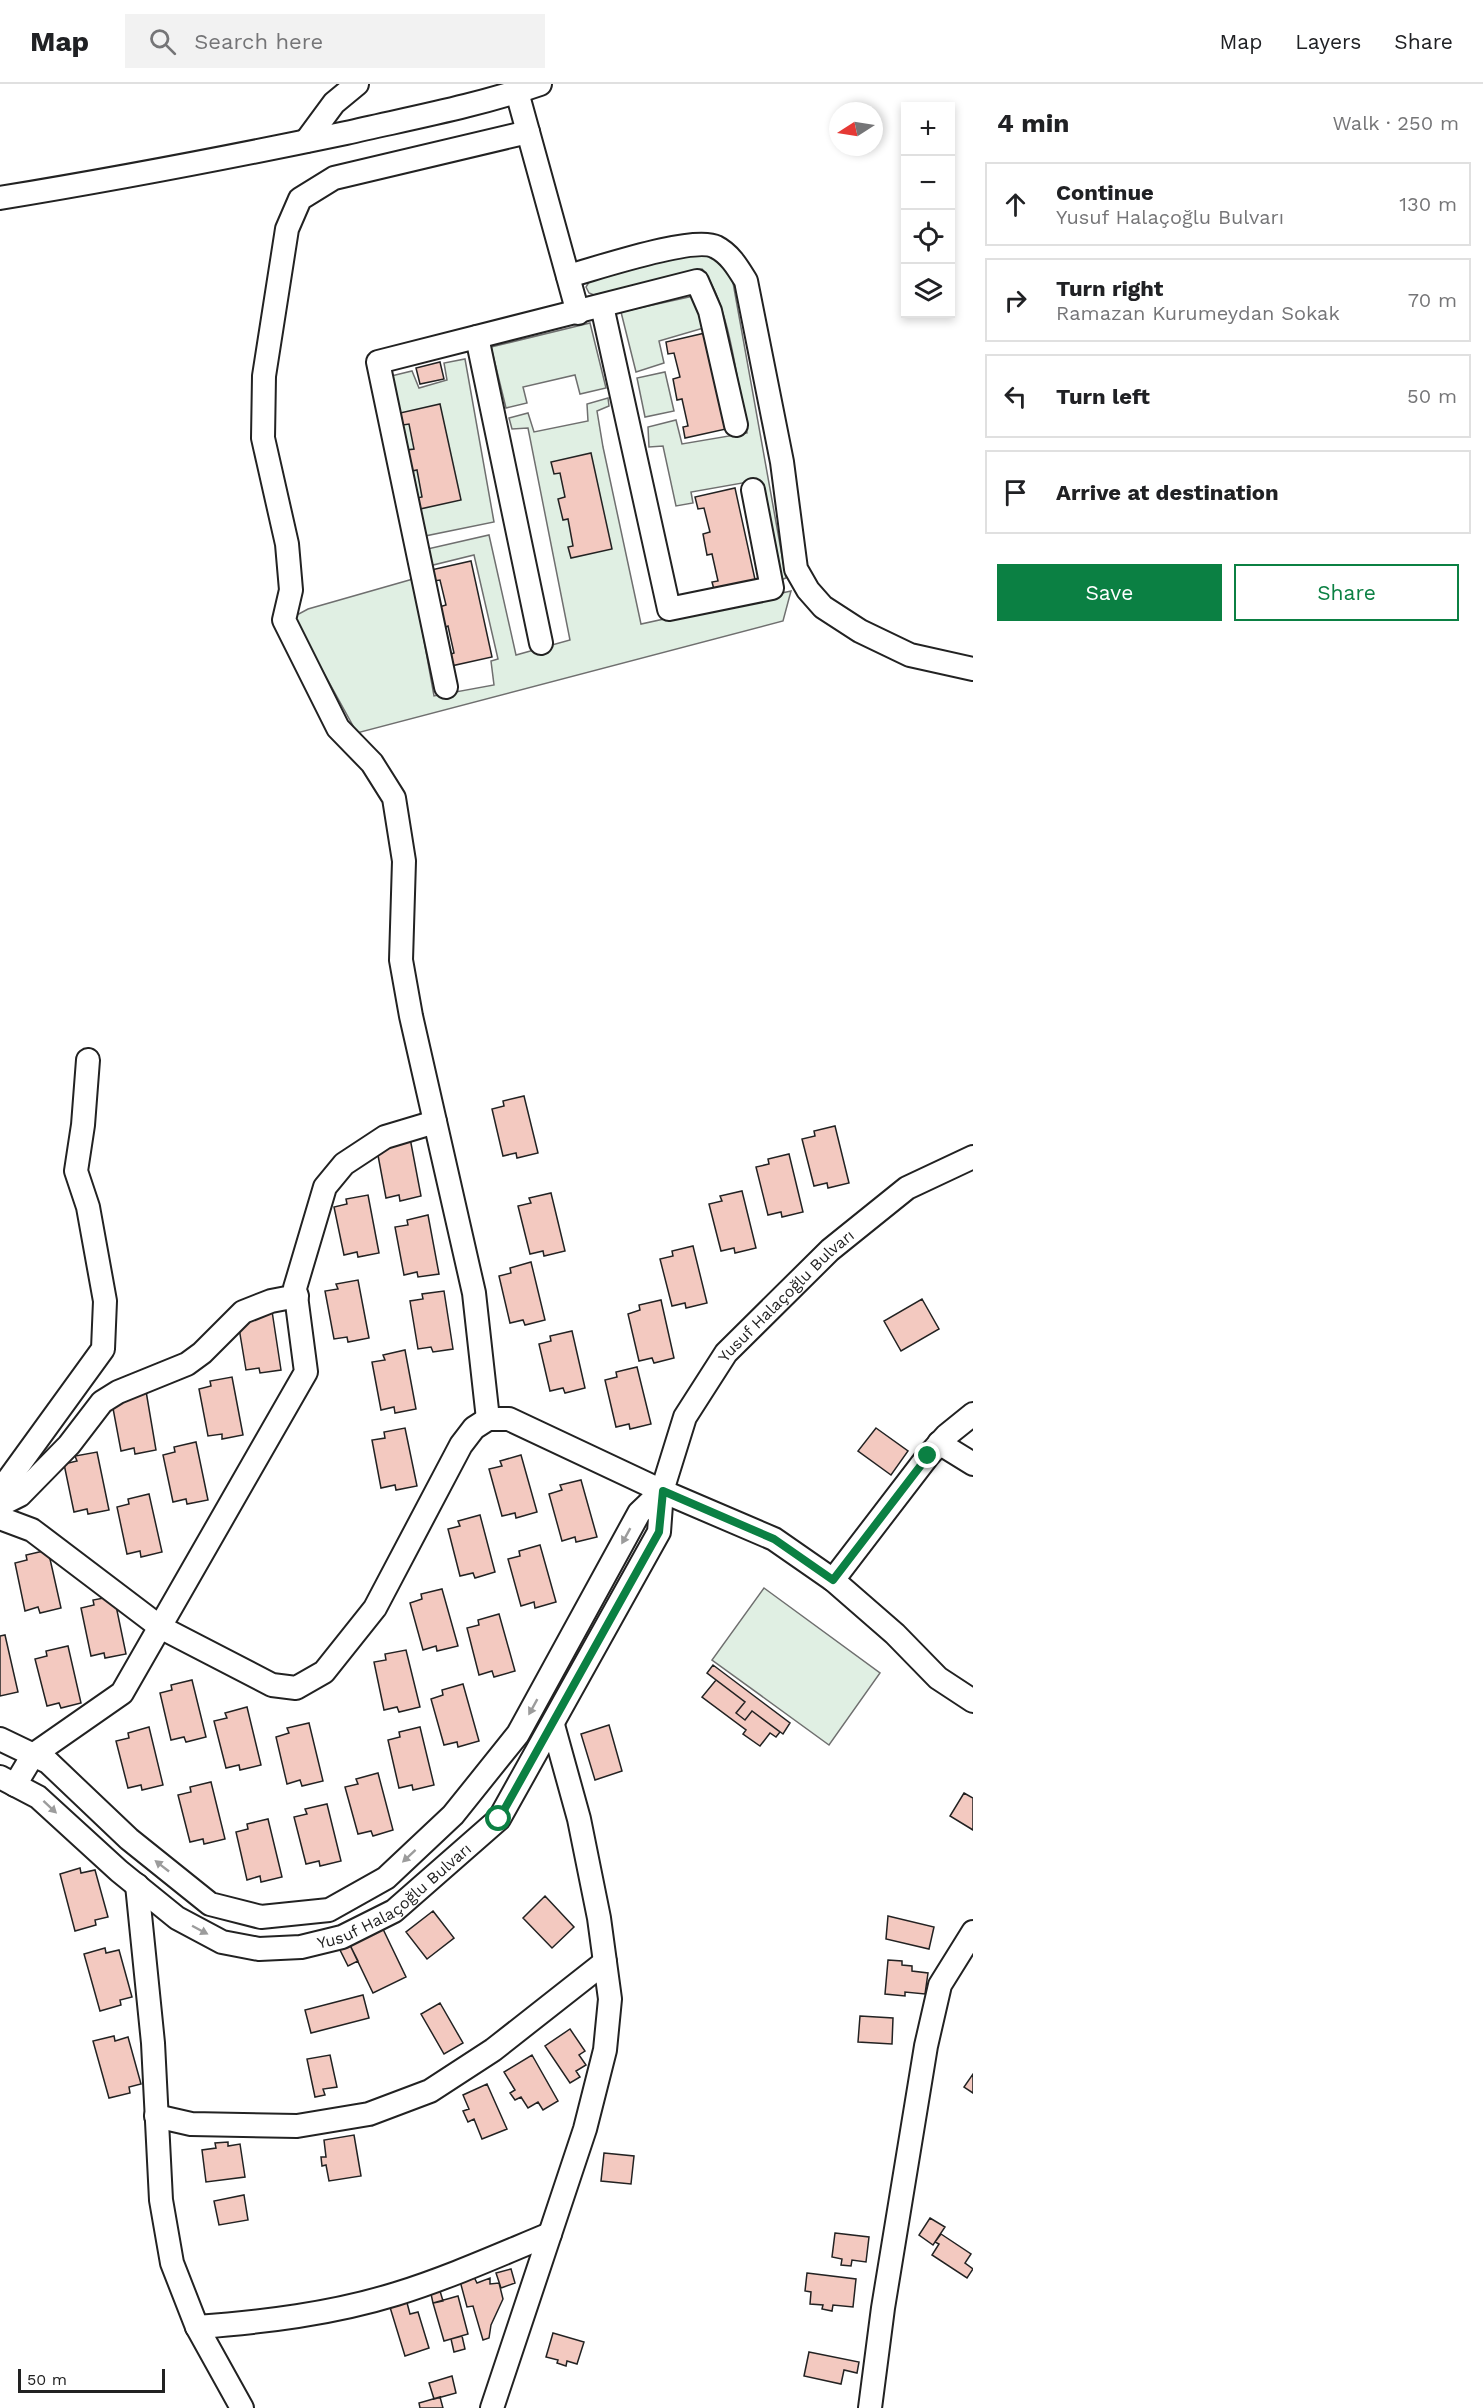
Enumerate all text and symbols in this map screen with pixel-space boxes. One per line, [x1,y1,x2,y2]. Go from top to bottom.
search box [125,14,545,68]
text: Map [30,25,89,58]
icon: search [146,25,179,58]
text: Search here [194,29,323,54]
text: Map [1219,29,1262,54]
text: Layers [1295,29,1361,54]
text: Share [1394,29,1453,54]
north arrow [829,102,883,156]
map controls [901,102,955,318]
button: + [901,102,955,156]
text: 4 min [997,108,1069,138]
text: Walk · 250 m [1332,111,1459,135]
button: − [901,156,955,210]
text: Continue [1056,180,1154,205]
icon: ahead [999,188,1032,221]
text: 130 m [1399,192,1457,216]
text: Yusuf Halaçoğlu Bulvarı [1056,205,1284,229]
button: locate [901,210,955,264]
button: layers [901,264,955,318]
text: Turn right [1056,276,1163,301]
icon: right [999,284,1032,317]
text: 70 m [1408,288,1457,312]
text: Ramazan Kurumeydan Sokak [1056,301,1340,325]
icon: left [999,380,1032,413]
text: Turn left [1056,384,1150,409]
text: 50 m [1407,384,1457,408]
icon: arrive [999,476,1032,509]
text: Arrive at destination [1056,480,1279,505]
button: Save [997,564,1222,621]
button: Share [1234,564,1459,621]
street label: Yusuf Halaçoğlu Bulvarı [713,1225,858,1365]
route end [914,1442,940,1468]
one-way arrow [621,1528,631,1545]
one-way arrow [528,1699,538,1716]
one-way arrow [42,1800,57,1814]
route start [485,1805,511,1831]
street label: Yusuf Halaçoğlu Bulvarı [315,1839,475,1952]
one-way arrow [402,1849,417,1862]
one-way arrow [155,1860,170,1873]
one-way arrow [191,1925,209,1935]
scale bar [18,2366,165,2394]
text: 50 m [27,2370,67,2389]

